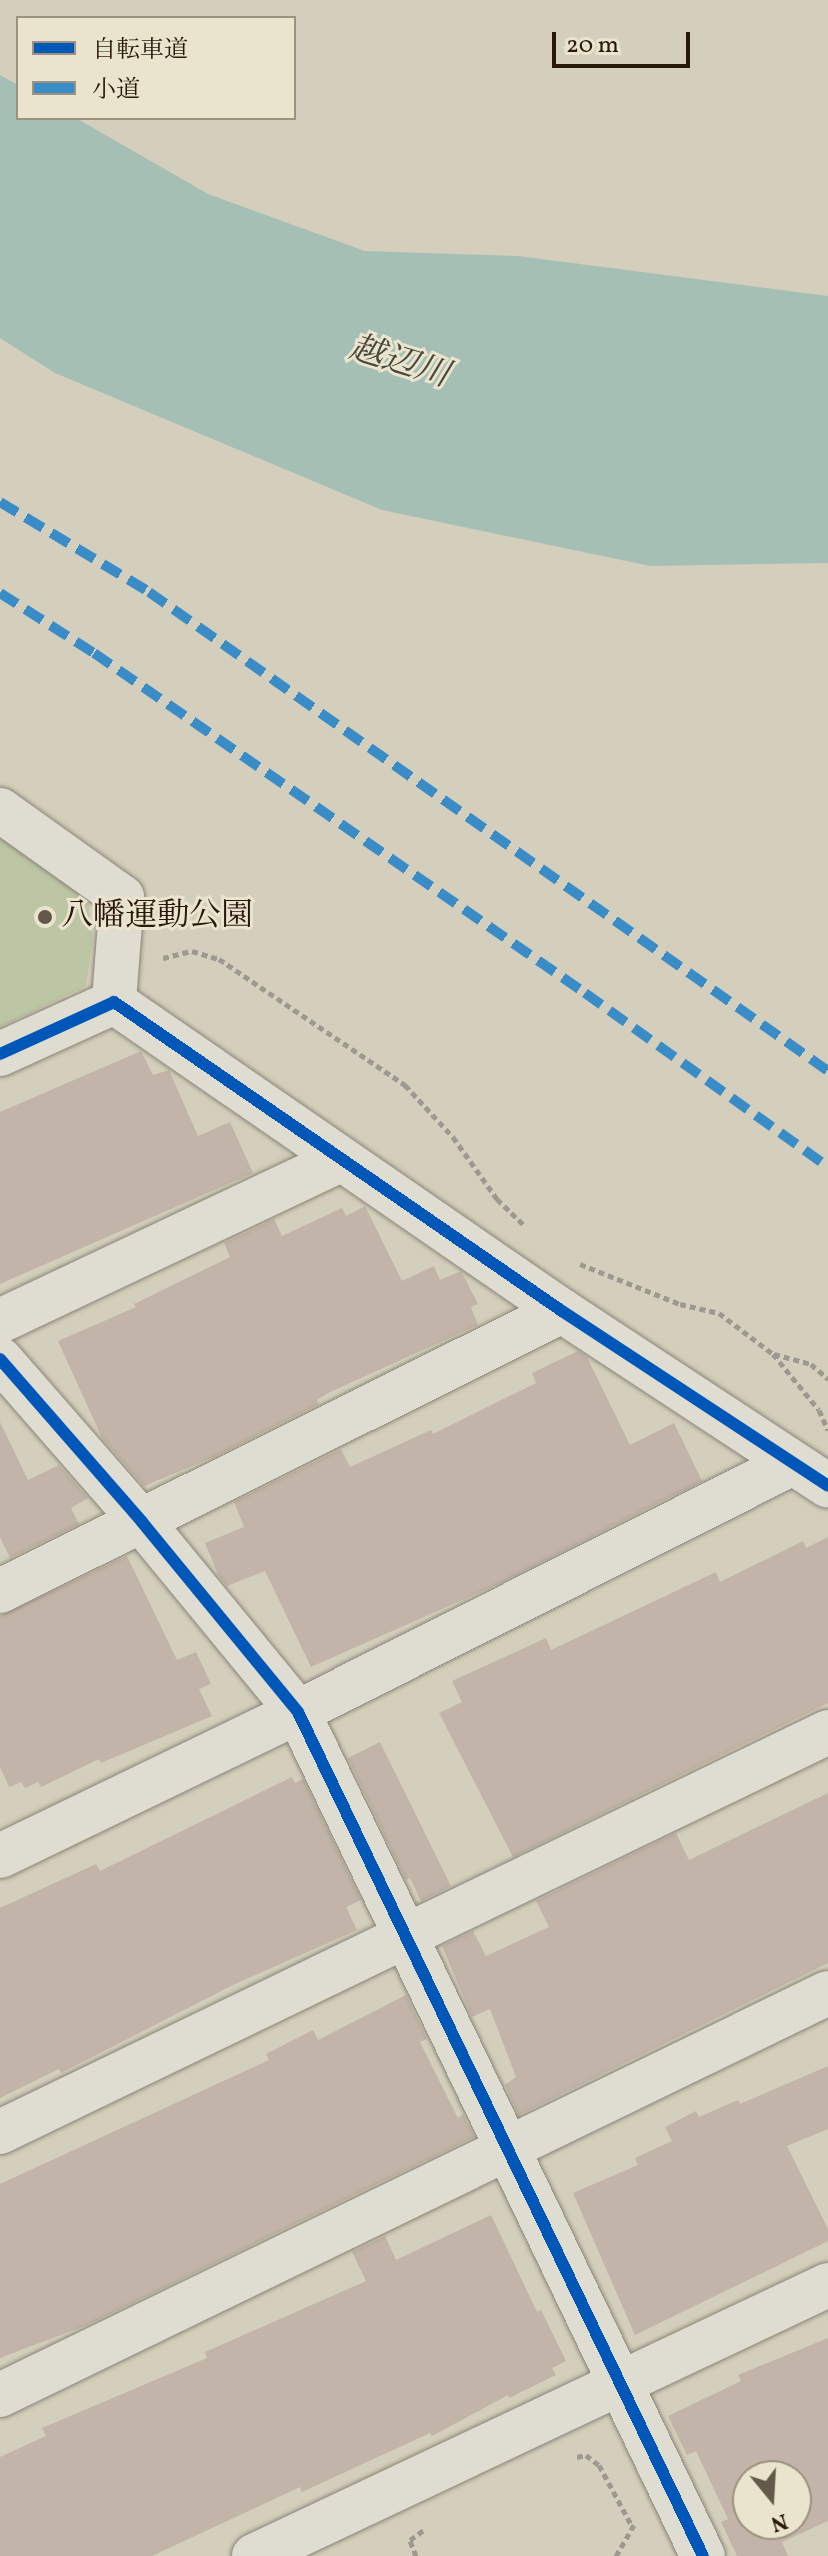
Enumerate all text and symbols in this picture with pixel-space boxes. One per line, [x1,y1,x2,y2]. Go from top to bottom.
legend [16,16,296,120]
scale bar [556,16,694,66]
text: 20 m [566,29,619,63]
text: 自転車道 [92,34,188,68]
text: 小道 [92,74,140,108]
water label: 越辺川 [344,329,454,397]
place label: 八幡運動公園 [61,898,253,936]
marker: 八幡運動公園 [36,908,54,926]
north arrow [732,2460,812,2540]
text: N [767,2504,791,2539]

